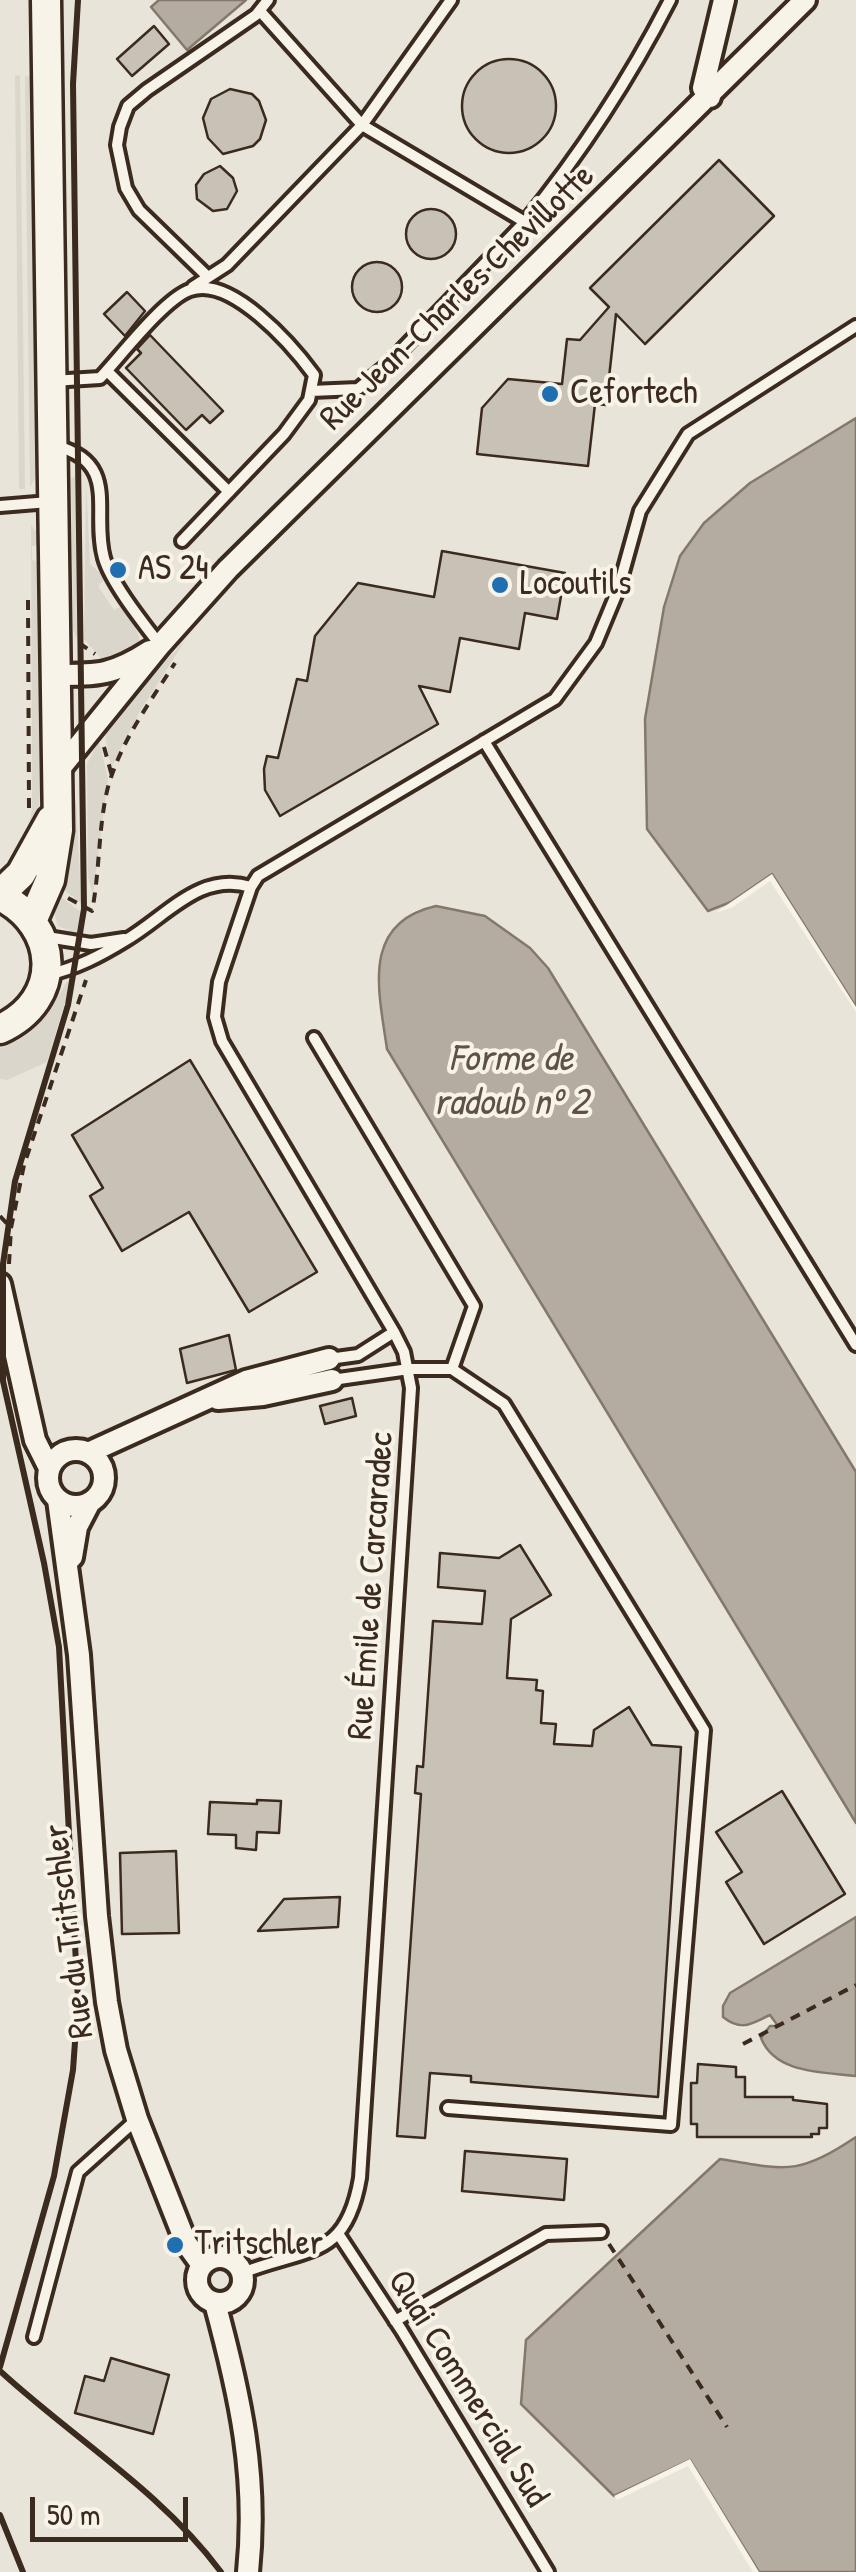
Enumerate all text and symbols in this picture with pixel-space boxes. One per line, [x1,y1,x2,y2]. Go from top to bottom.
street label: Rue Jean-Charles Chevillotte [312,156,604,440]
place label: Cefortech [570,373,698,415]
marker: Cefortech [539,383,561,405]
place label: AS 24 [138,549,209,591]
marker: AS 24 [107,559,129,581]
place label: Locoutils [520,564,631,606]
marker: Locoutils [489,574,511,596]
water label: Forme de radoub nº 2 [434,1037,588,1126]
street label: Rue Émile de Carcaradec [340,1431,404,1741]
street label: Rue du Tritschler [36,1821,104,2041]
place label: Tritschler [195,2224,323,2266]
marker: Tritschler [164,2234,186,2256]
street label: Quai Commercial Sud [377,2263,557,2515]
scale bar [35,2477,192,2539]
text: 50 m [47,2494,100,2534]

